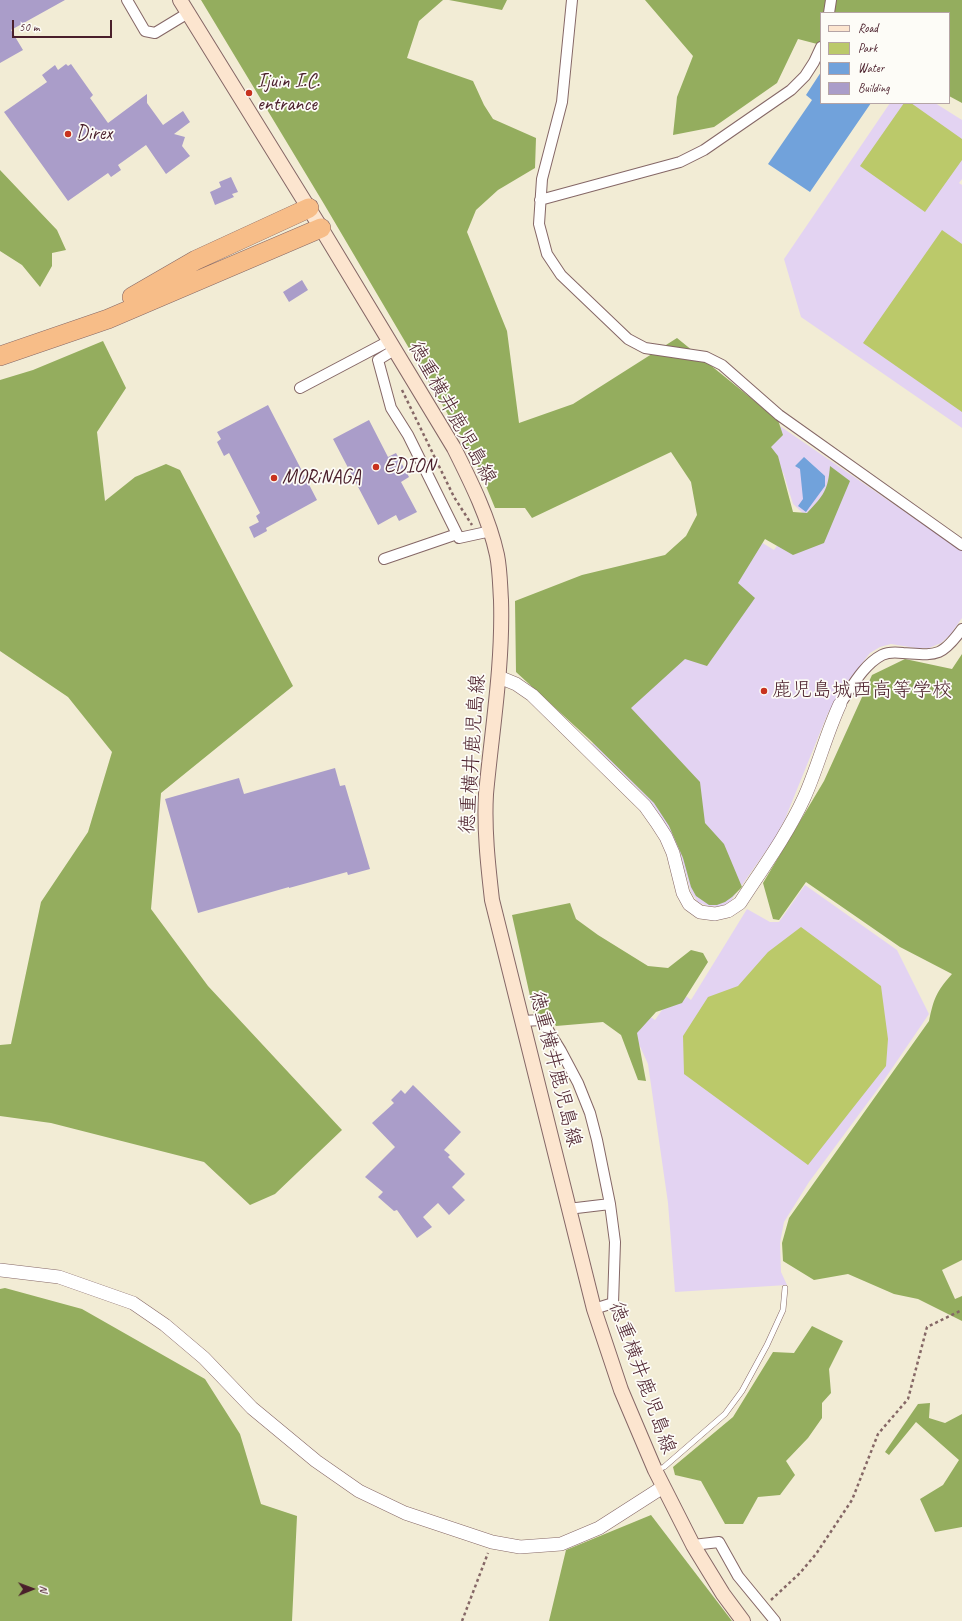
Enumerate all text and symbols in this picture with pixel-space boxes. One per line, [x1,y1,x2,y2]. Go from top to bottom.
scale bar [14,12,114,38]
legend [820,12,950,104]
text: 50 m [19,19,39,35]
text: Road [858,20,878,36]
text: Park [858,40,877,56]
text: Water [858,60,884,76]
place label: Ijuin I.C. entrance [257,70,320,117]
text: Building [858,80,890,96]
marker: Ijuin I.C. entrance [244,88,254,98]
place label: Direx [76,122,112,146]
marker: Direx [63,129,73,139]
street label: 徳重横井鹿児島線 [403,337,501,489]
place label: EDION [384,455,435,479]
marker: EDION [371,462,381,472]
place label: MORiNAGA [282,466,361,490]
marker: MORiNAGA [269,473,279,483]
street label: 徳重横井鹿児島線 [455,673,491,835]
place label: 鹿児島城西高等学校 [772,679,952,703]
marker: 鹿児島城西高等学校 [759,686,769,696]
street label: 徳重横井鹿児島線 [524,988,586,1150]
street label: 徳重横井鹿児島線 [603,1299,681,1457]
north arrow [12,1569,52,1609]
text: N [37,1585,51,1592]

